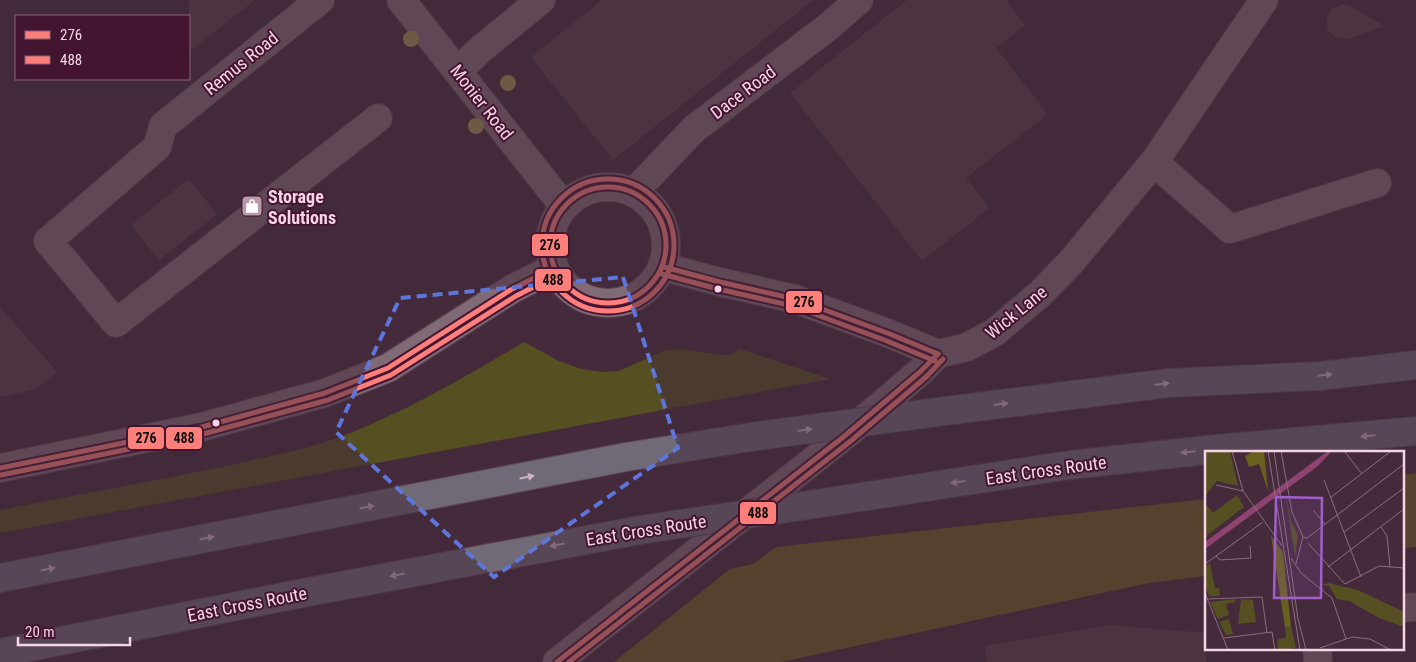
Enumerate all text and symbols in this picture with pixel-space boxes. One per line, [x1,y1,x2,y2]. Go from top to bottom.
legend [15,15,190,80]
text: 276 [60,26,82,44]
street label: Remus Road [200,27,282,99]
text: 488 [60,51,82,69]
street label: Monier Road [446,60,518,144]
street label: Dace Road [706,61,780,123]
place label: Storage Solutions [268,186,336,228]
shop icon: Storage Solutions [240,194,264,218]
line badge: 276 [531,233,569,257]
text: 276 [539,237,561,253]
line badge: 488 [534,268,572,292]
text: 488 [542,272,564,288]
street label: Wick Lane [981,281,1051,343]
unlabelled marker [713,284,723,294]
line badge: 276 [785,290,823,314]
text: 276 [793,294,815,310]
one-way arrow [1317,371,1333,379]
one-way arrow [1155,380,1171,388]
one-way arrow [993,400,1009,408]
unlabelled marker [211,418,221,428]
line badge: 276 [127,426,165,450]
line badge: 488 [165,426,203,450]
one-way arrow [797,426,813,434]
text: 276 [135,430,157,446]
text: 488 [173,430,195,446]
one-way arrow [1359,432,1375,440]
one-way arrow [1180,448,1196,456]
street label: East Cross Route [984,451,1108,489]
inset map [1205,451,1404,650]
one-way arrow [519,472,535,480]
one-way arrow [949,478,965,486]
line badge: 488 [739,501,777,525]
one-way arrow [359,503,375,511]
text: 488 [747,505,769,521]
street label: East Cross Route [584,510,708,550]
one-way arrow [200,534,215,542]
one-way arrow [549,542,565,550]
one-way arrow [40,564,56,572]
one-way arrow [390,571,405,579]
street label: East Cross Route [185,582,309,626]
scale bar [18,614,130,646]
text: 20 m [25,623,55,641]

